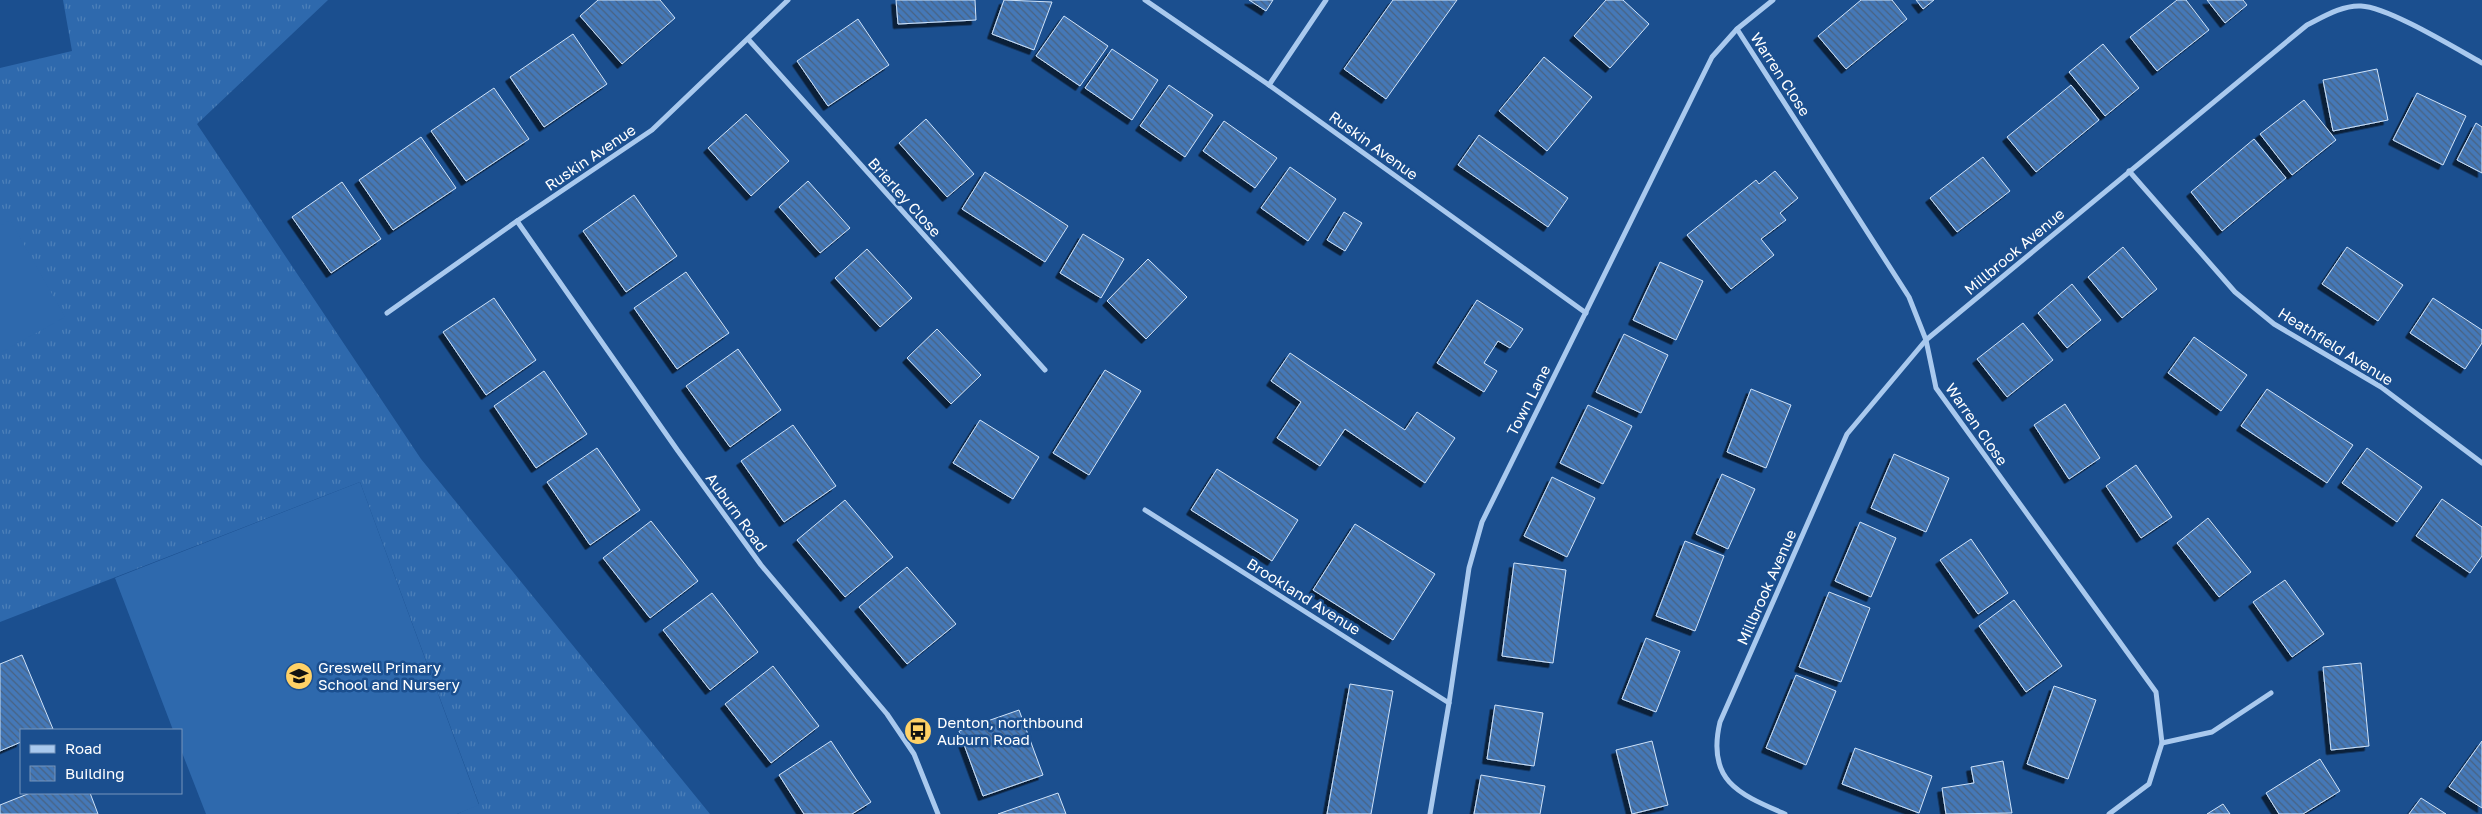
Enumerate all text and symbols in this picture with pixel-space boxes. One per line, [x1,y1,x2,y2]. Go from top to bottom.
street label: Warren Close [1747,29,1815,119]
street label: Ruskin Avenue [1326,107,1422,183]
street label: Ruskin Avenue [541,120,639,194]
street label: Brierley Close [865,154,945,240]
street label: Millbrook Avenue [1960,204,2068,298]
street label: Heathfield Avenue [2275,303,2397,389]
street label: Town Lane [1502,361,1554,438]
street label: Warren Close [1942,380,2012,469]
street label: Auburn Road [702,469,772,555]
street label: Millbrook Avenue [1732,526,1800,648]
street label: Brookland Avenue [1244,554,1364,638]
place label: Greswell Primary School and Nursery [318,658,461,693]
school or university icon: Greswell Primary School and Nursery [284,661,314,691]
place label: Denton, northbound Auburn Road [937,713,1083,748]
bus stop icon: Denton, northbound Auburn Road [903,716,933,746]
legend [20,729,182,794]
text: Road [65,739,102,757]
text: Building [65,764,125,782]

